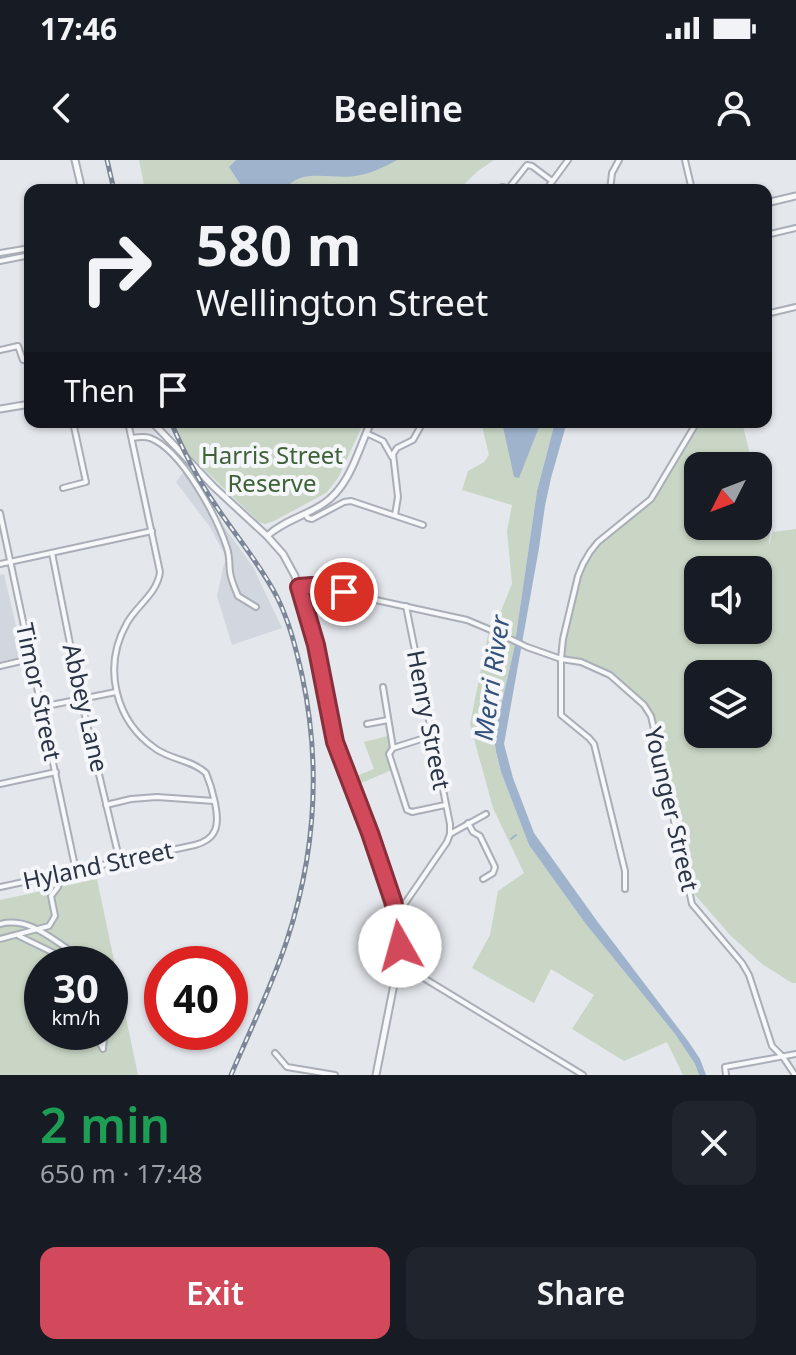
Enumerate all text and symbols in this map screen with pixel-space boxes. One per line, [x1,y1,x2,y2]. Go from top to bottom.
text: 17:46 [40,8,117,49]
text: Beeline [333,84,463,133]
icon: back [40,86,84,130]
icon: person [712,86,756,130]
text: 580 m [196,206,361,282]
icon: right [64,216,168,320]
text: Wellington Street [196,278,488,327]
icon: arrive [151,368,195,412]
text: Then [64,370,135,411]
park label: Harris Street Reserve [201,438,343,499]
north arrow [684,452,772,540]
map controls [684,452,772,748]
button: sound [684,556,772,644]
pin [310,558,378,626]
icon: arrive [322,570,366,614]
water label: Merri River [464,611,518,743]
street label: Timor Street [9,620,70,764]
street label: Abbey Lane [56,640,117,775]
street label: Henry Street [400,647,459,793]
button: layers [684,660,772,748]
street label: Younger Street [637,723,708,895]
street label: Hyland Street [20,832,176,897]
position arrow [358,904,442,988]
speed limit sign: 40 [144,946,248,1050]
text: 30 [53,960,99,1015]
text: km/h [51,1004,101,1031]
text: 2 min [40,1092,170,1157]
button: close [672,1101,756,1185]
text: 650 m · 17:48 [40,1155,203,1191]
button: Exit [40,1247,390,1339]
button: Share [406,1247,756,1339]

